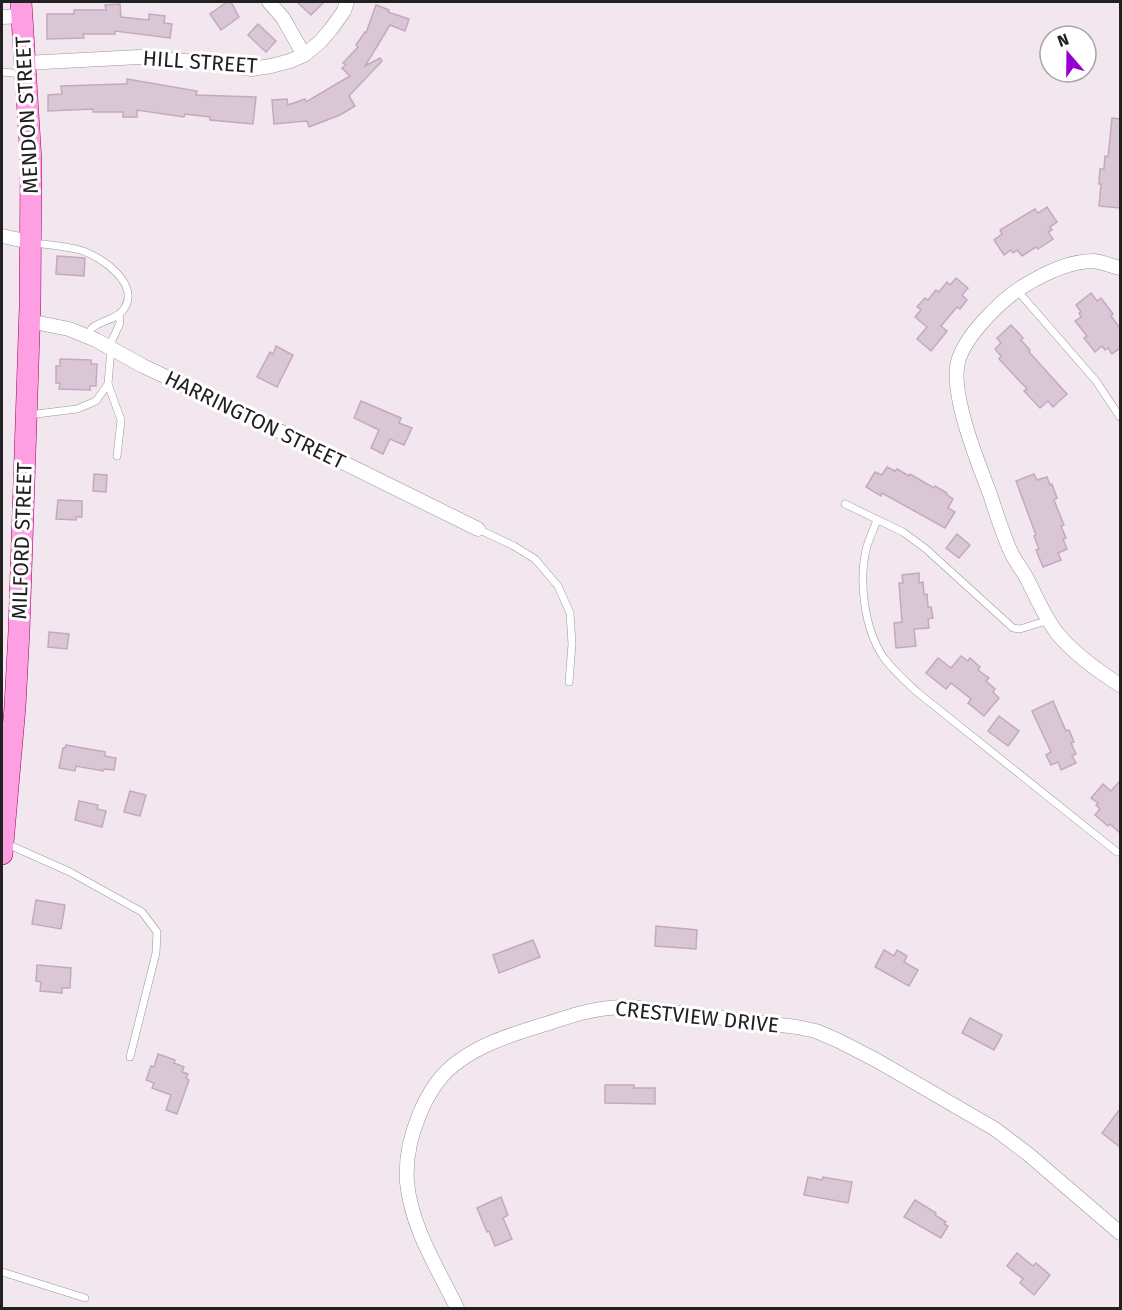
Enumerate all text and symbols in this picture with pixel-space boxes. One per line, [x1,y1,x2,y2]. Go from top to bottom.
north arrow [1038,24,1098,84]
text: N [1055,30,1071,51]
street label: MENDON STREET [10,35,44,194]
street label: HILL STREET [142,45,258,79]
street label: HARRINGTON STREET [161,365,350,475]
street label: MILFORD STREET [6,462,38,620]
street label: CRESTVIEW DRIVE [614,995,780,1039]

